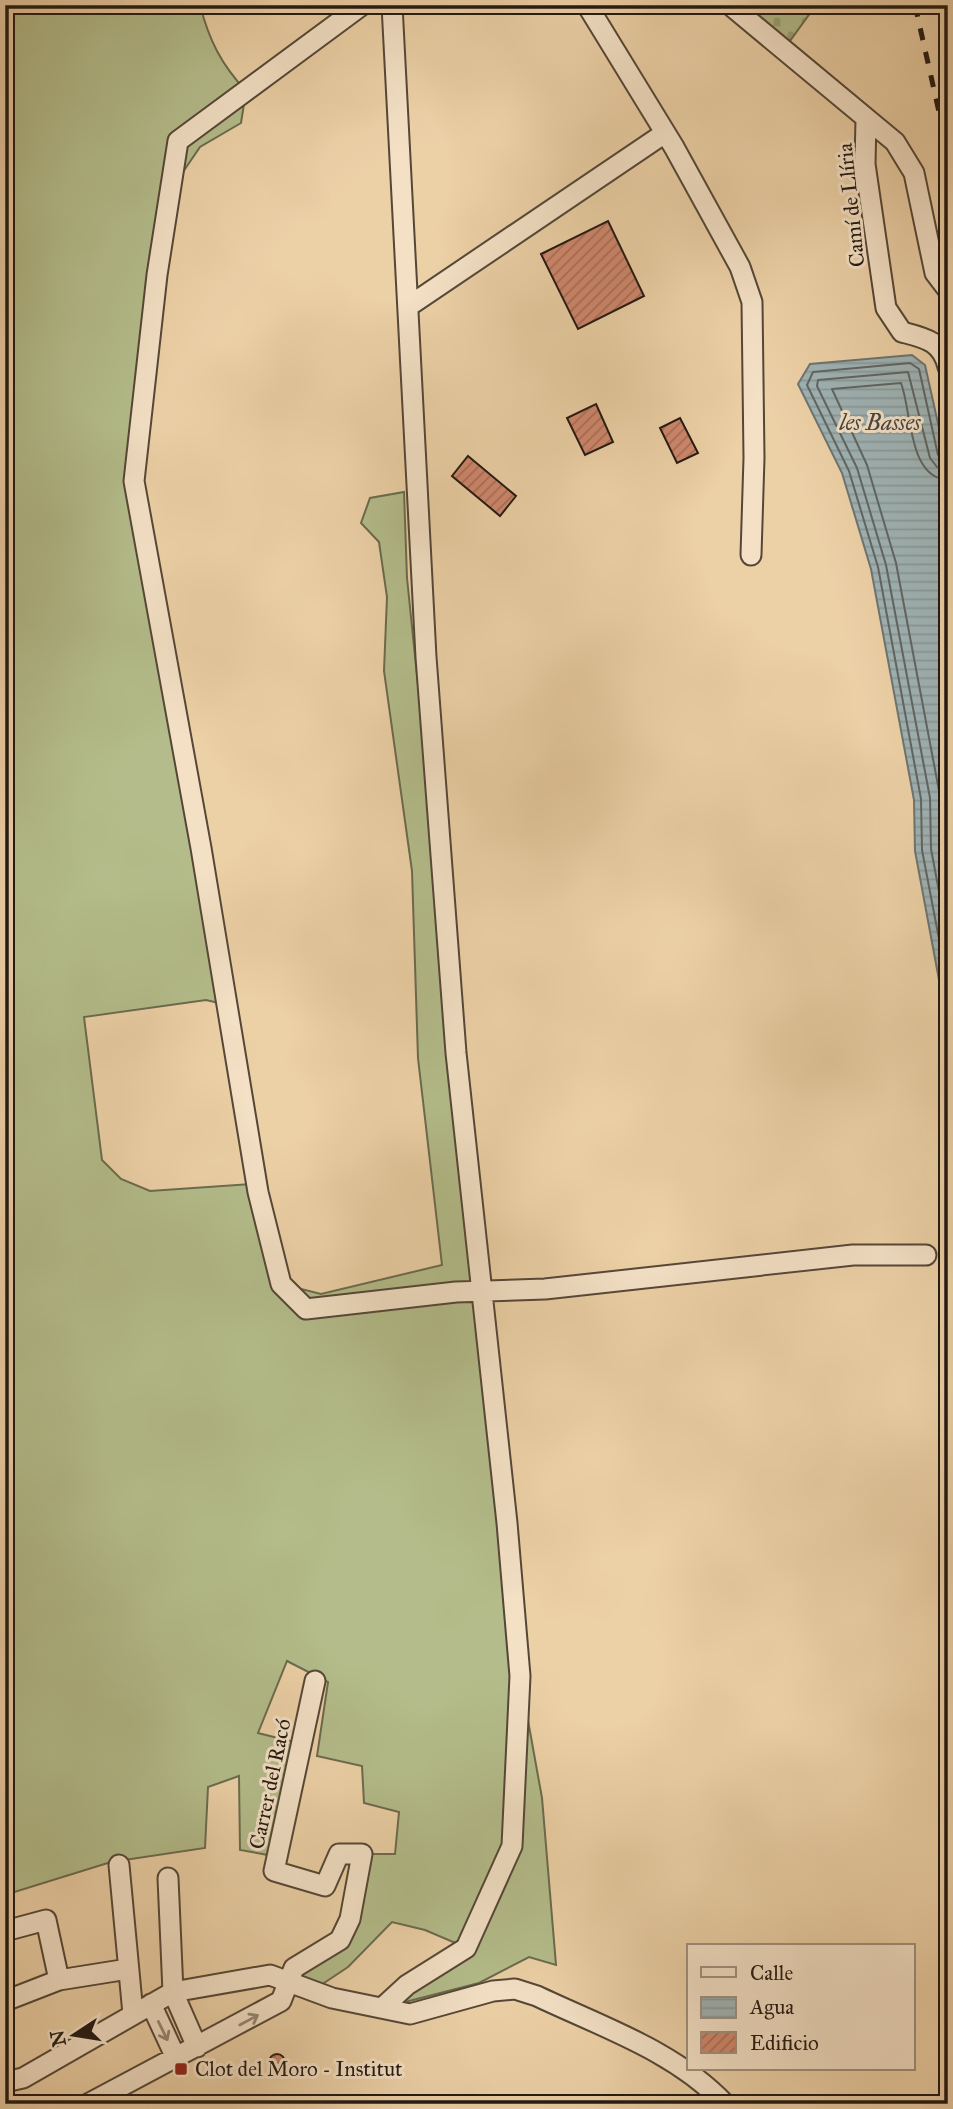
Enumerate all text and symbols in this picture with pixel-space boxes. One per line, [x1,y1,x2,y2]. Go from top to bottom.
street label: Camí de Llíria [832,142,870,268]
water label: les Basses [838,408,921,436]
street label: Carrer del Racó [243,1716,297,1852]
legend [687,1944,914,2070]
text: Calle [750,1960,793,1986]
text: Agua [749,1994,794,2020]
north arrow [38,2000,108,2070]
one-way arrow [238,2013,259,2027]
one-way arrow [157,2020,171,2041]
text: N [45,2028,71,2049]
text: Edificio [750,2030,819,2056]
place label: Clot del Moro - Institut [195,2056,403,2082]
marker: Clot del Moro - Institut [173,2061,189,2077]

